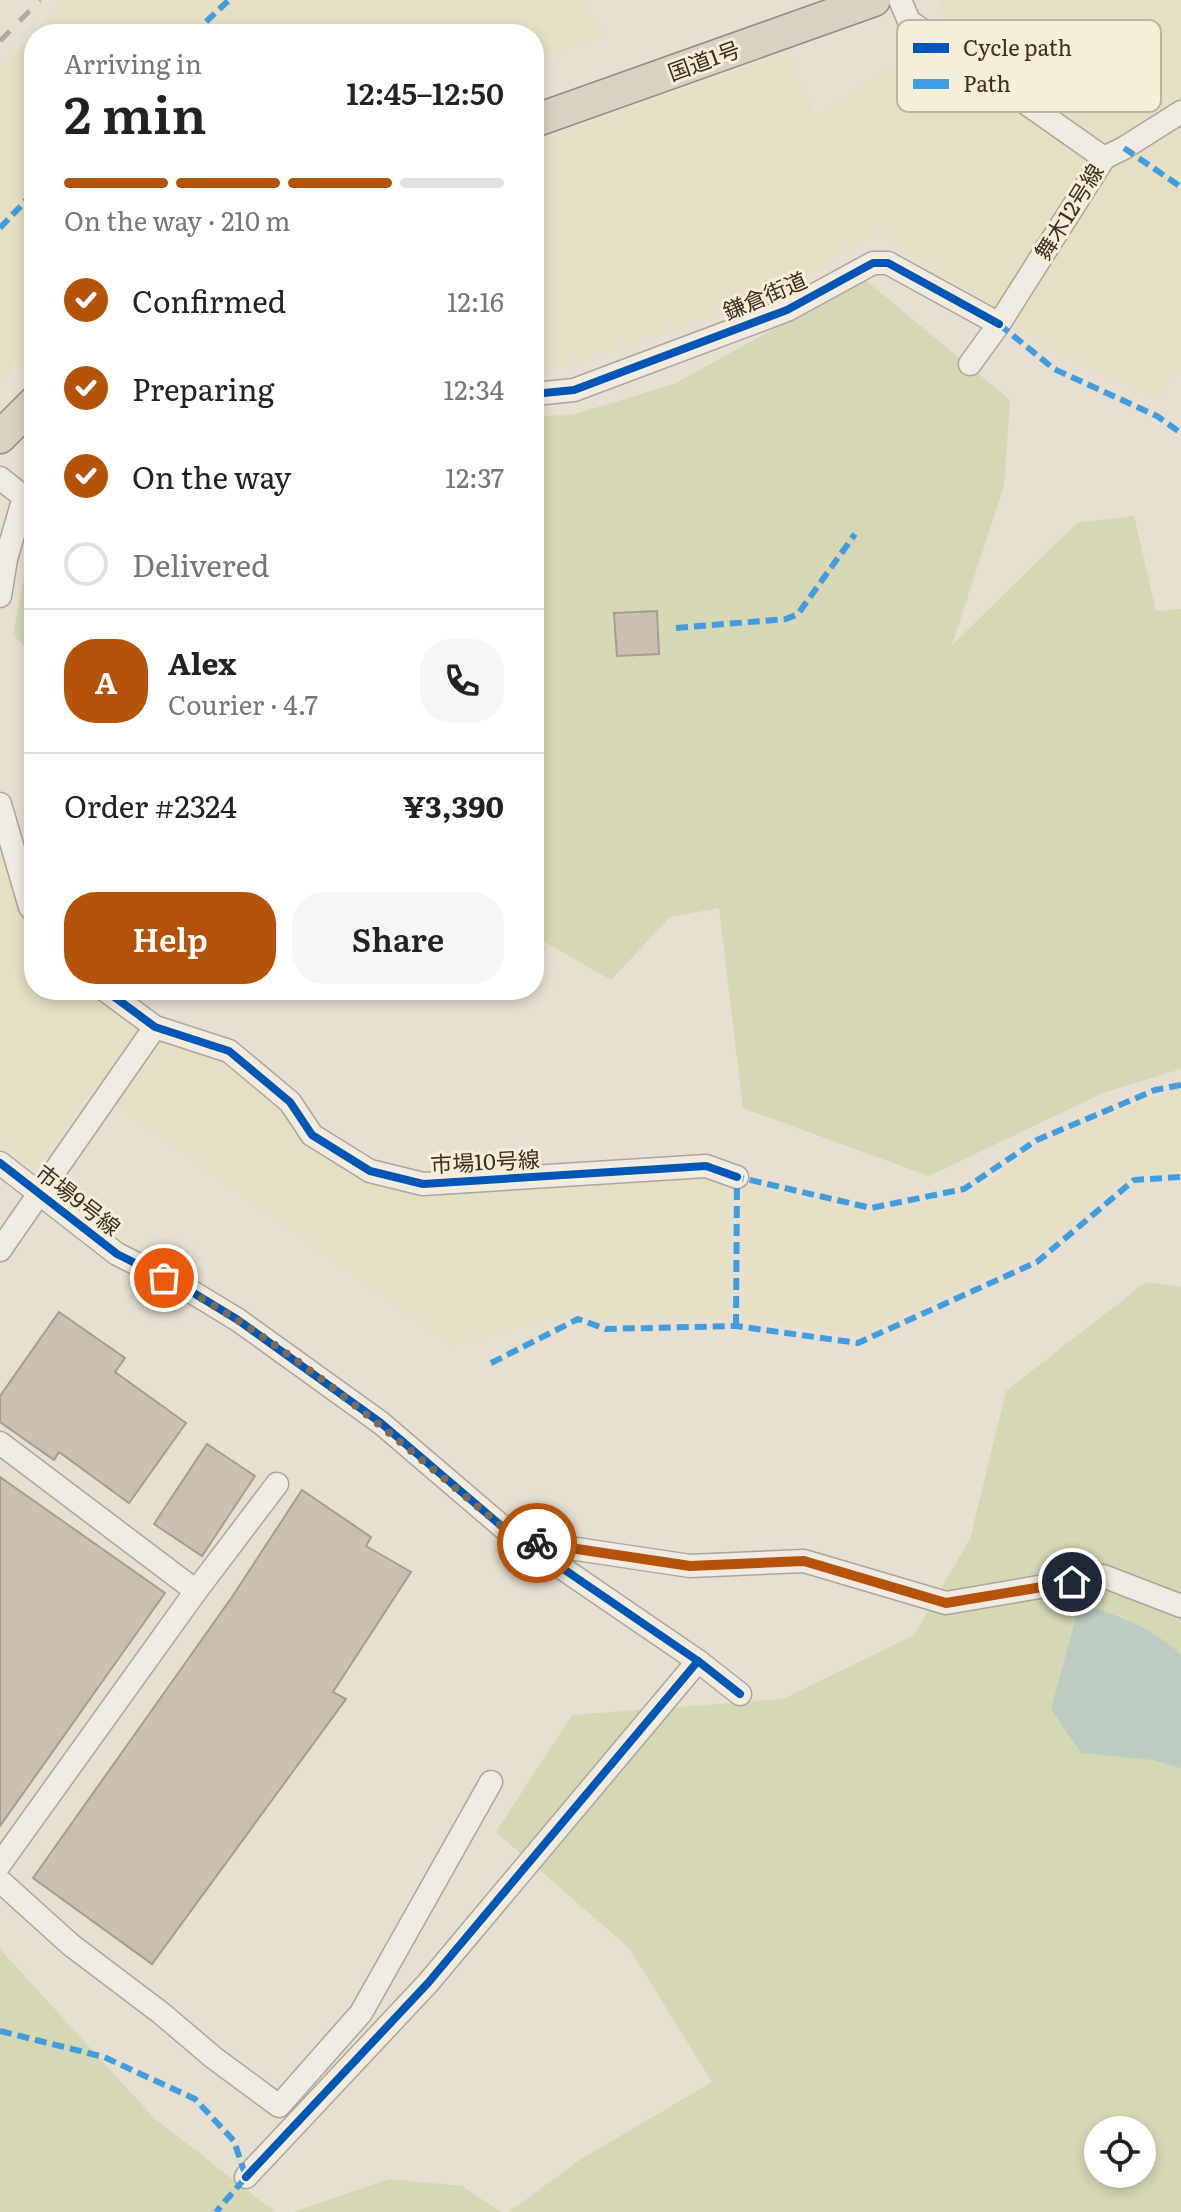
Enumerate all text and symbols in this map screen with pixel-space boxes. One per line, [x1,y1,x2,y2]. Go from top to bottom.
legend [897,20,1161,112]
text: Cycle path [963,30,1072,63]
street label: 国道1号 [663,31,744,88]
text: Arriving in [64,43,202,82]
text: Path [963,66,1011,99]
text: 12:45–12:50 [346,70,504,114]
text: 2 min [64,73,207,150]
street label: 舞木12号線 [1025,157,1110,266]
text: On the way · 210 m [64,200,290,239]
street label: 鎌倉街道 [717,262,811,327]
icon: check [64,278,108,322]
text: Confirmed [132,278,286,322]
text: 12:16 [447,281,504,320]
icon: check [64,366,108,410]
text: Preparing [132,366,274,410]
text: 12:34 [444,369,504,408]
icon: check [64,454,108,498]
text: On the way [132,454,291,498]
text: 12:37 [445,457,504,496]
text: Delivered [132,542,269,586]
button: phone [420,639,504,723]
text: Alex [168,640,236,684]
text: A [95,659,117,703]
text: Courier · 4.7 [168,684,318,723]
text: Order #2324 [64,783,237,827]
text: ¥3,390 [403,783,504,827]
button: Help [64,892,276,984]
button: Share [292,892,504,984]
street label: 市場10号線 [429,1141,541,1180]
street label: 市場9号線 [30,1155,128,1242]
pin [130,1244,198,1312]
icon: bag [142,1256,186,1300]
courier [497,1503,577,1583]
icon: bike [515,1521,559,1565]
pin [1038,1548,1106,1616]
icon: home [1050,1560,1094,1604]
map controls [1084,2116,1156,2188]
button: locate [1084,2116,1156,2188]

